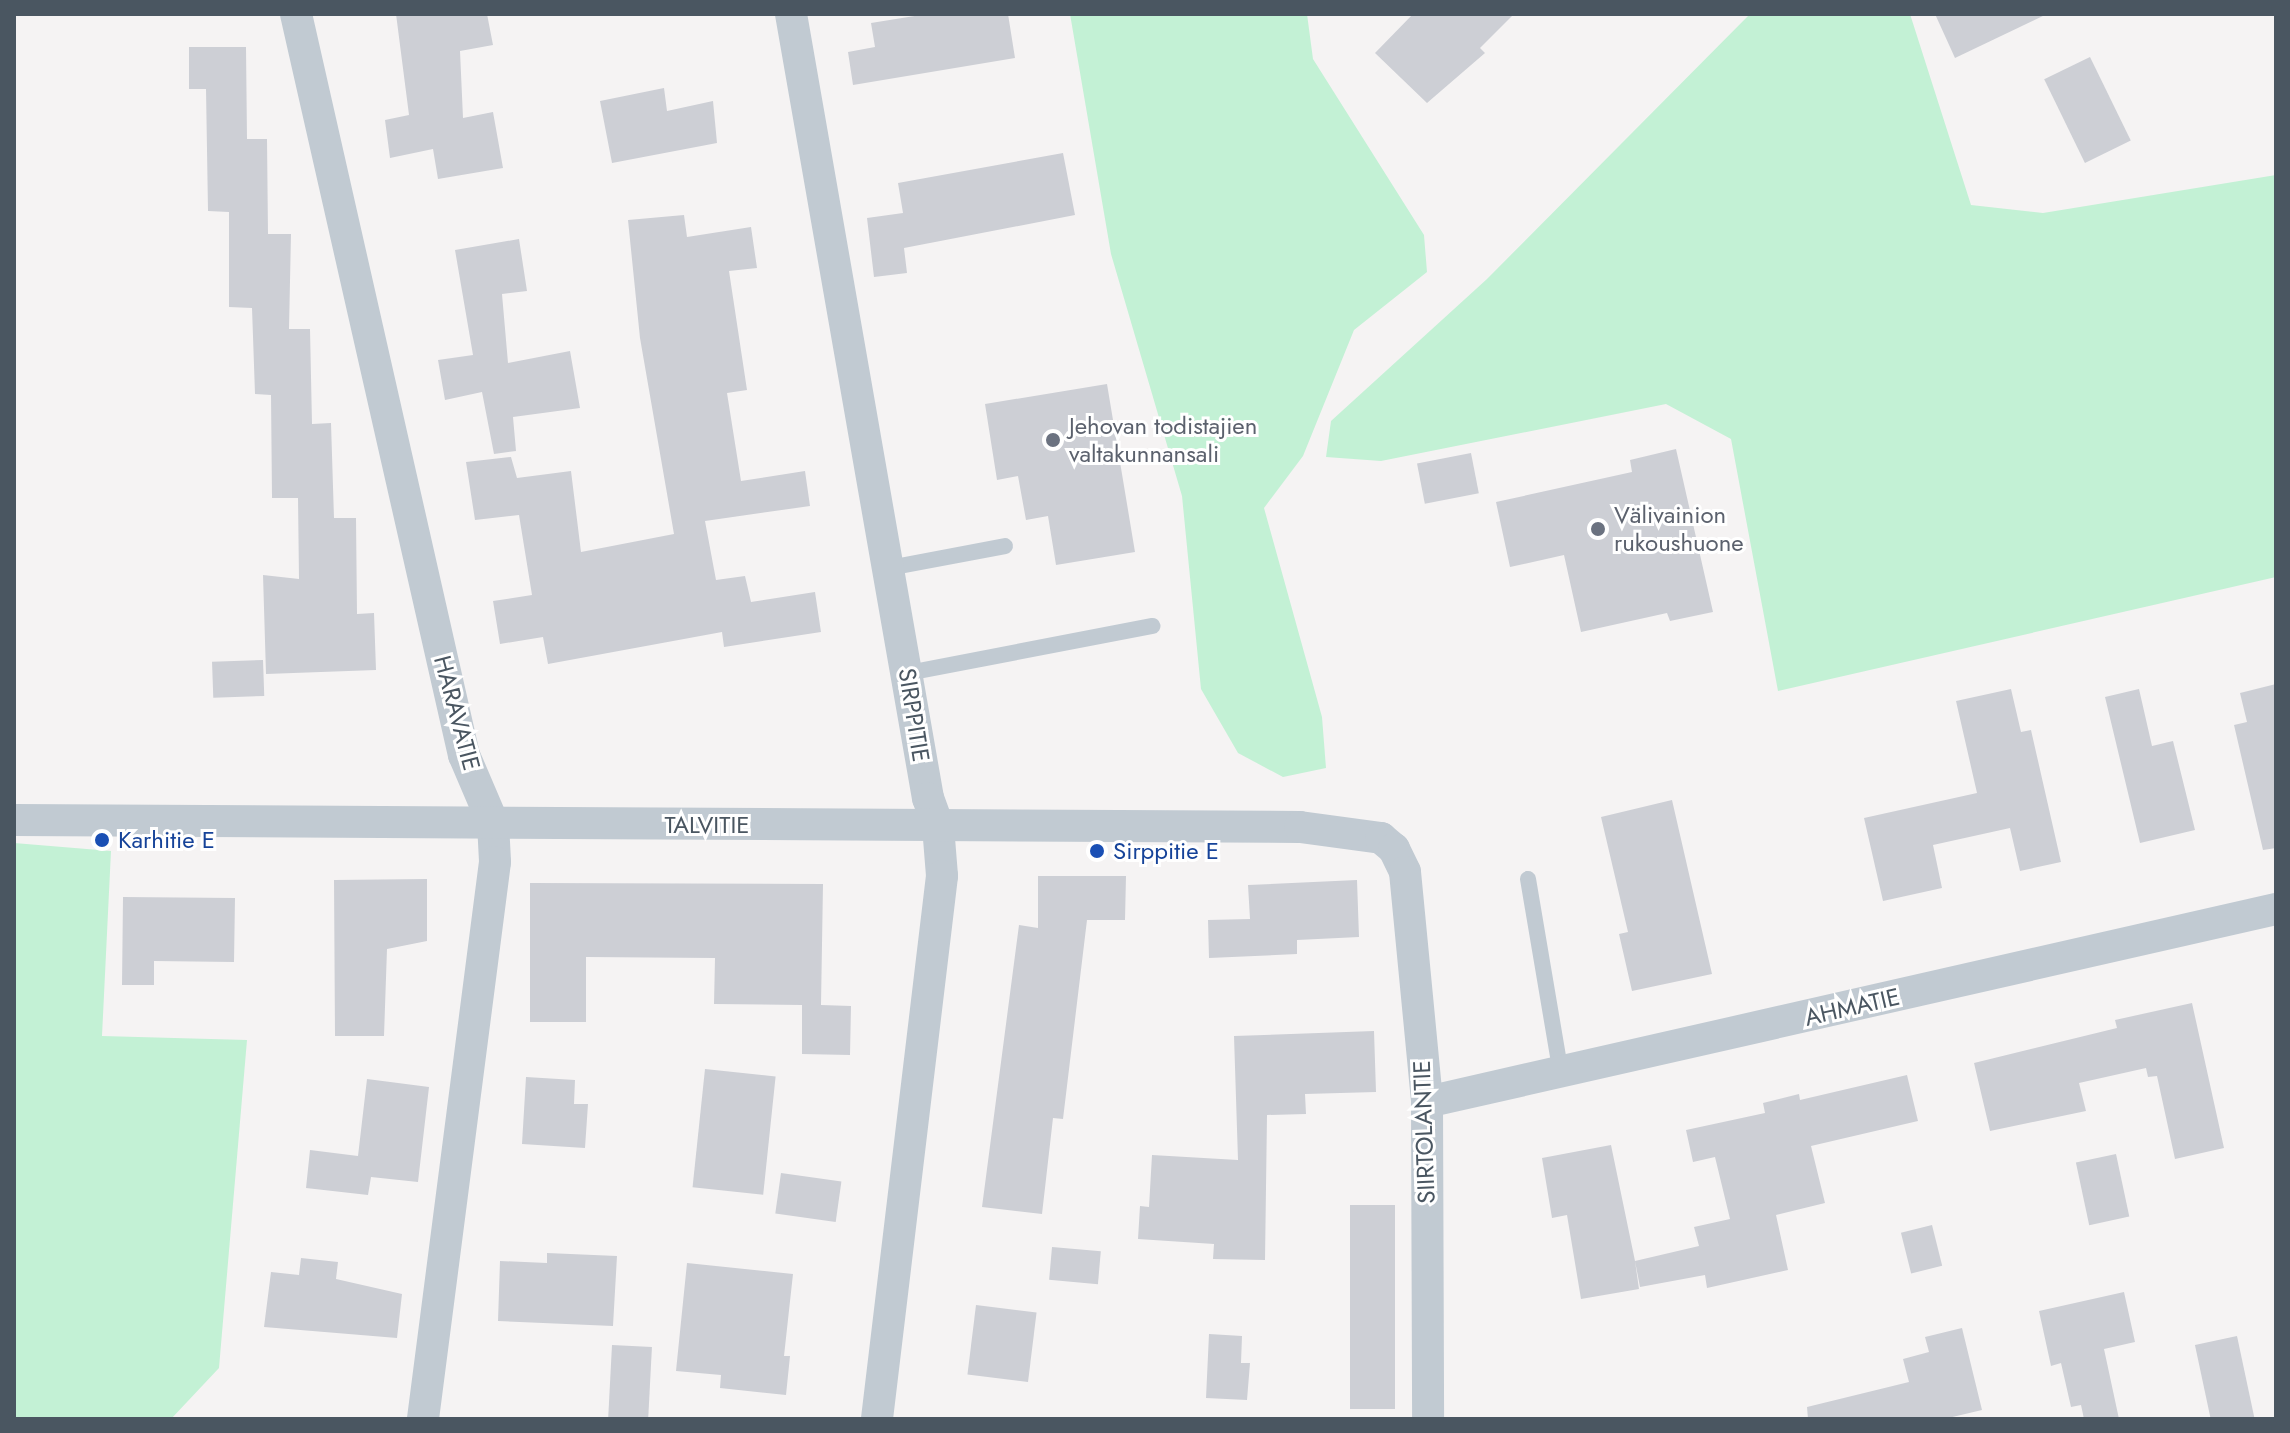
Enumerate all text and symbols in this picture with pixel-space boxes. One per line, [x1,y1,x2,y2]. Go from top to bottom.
place label: Jehovan todistajien valtakunnansali [1069,412,1257,468]
marker: Jehovan todistajien valtakunnansali [1044,431,1062,449]
place label: Välivainion rukoushuone [1614,501,1744,557]
marker: Välivainion rukoushuone [1589,520,1607,538]
street label: HARAVATIE [428,652,486,774]
street label: SIRPPITIE [892,666,936,764]
street label: TALVITIE [665,811,749,839]
place label: Karhitie E [118,826,215,854]
marker: Karhitie E [93,831,111,849]
place label: Sirppitie E [1113,837,1219,865]
marker: Sirppitie E [1088,842,1106,860]
street label: AHMATIE [1802,982,1902,1032]
street label: SIIRTOLANTIE [1407,1060,1441,1204]

